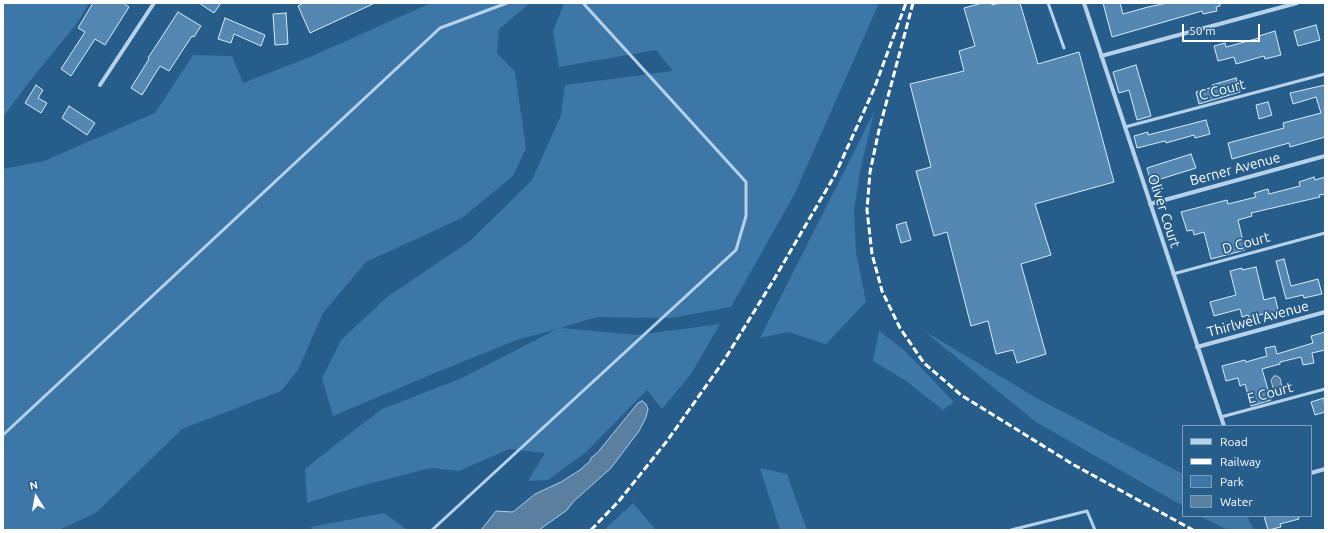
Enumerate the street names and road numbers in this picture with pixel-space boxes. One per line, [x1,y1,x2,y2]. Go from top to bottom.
street label: C Court [1197,76,1247,104]
street label: Berner Avenue [1188,149,1282,189]
street label: Oliver Court [1144,172,1184,250]
street label: D Court [1220,229,1272,257]
street label: Thirlwell Avenue [1205,297,1311,341]
street label: E Court [1245,379,1295,407]

